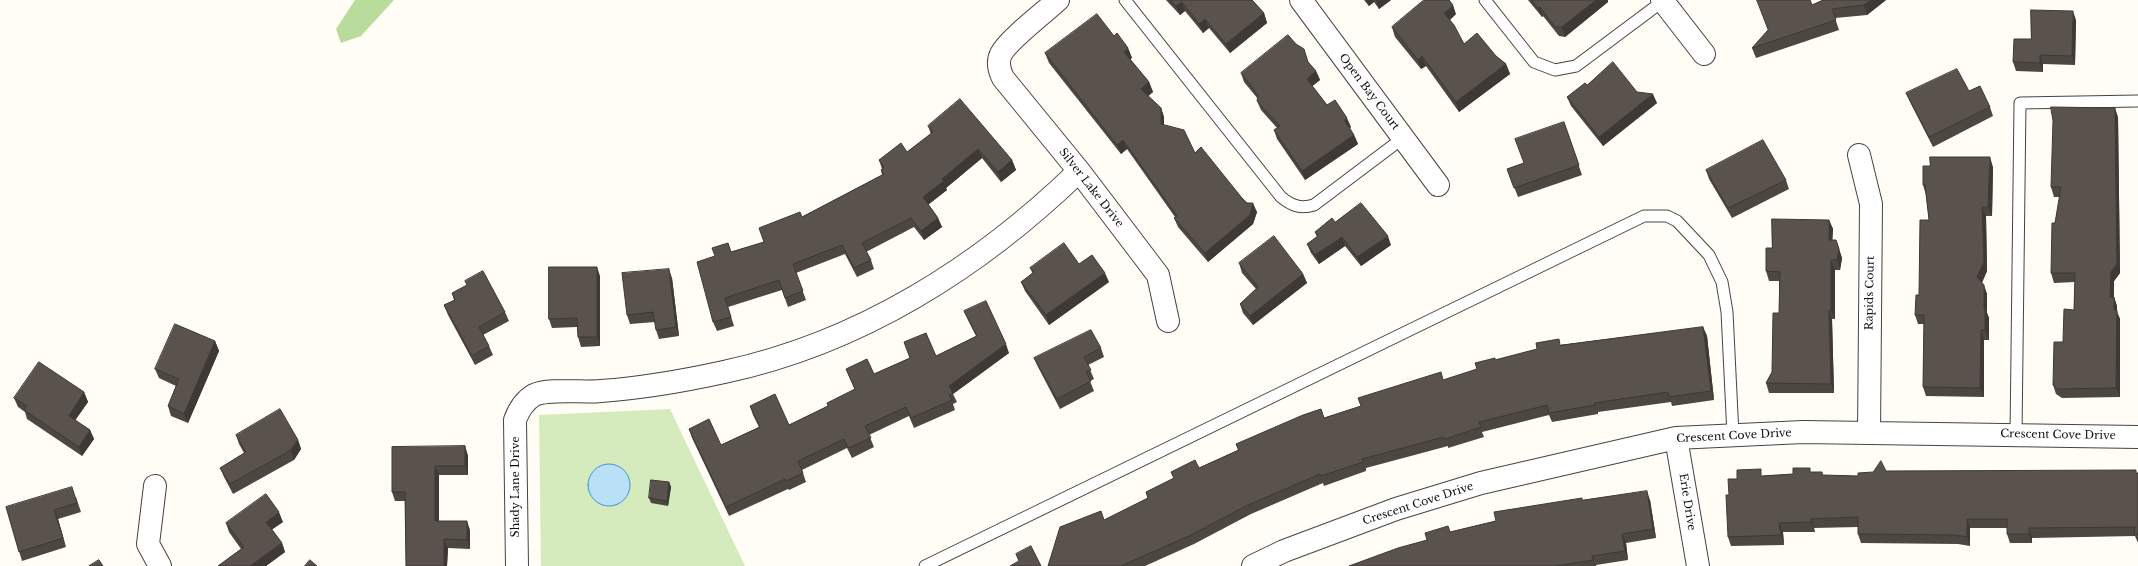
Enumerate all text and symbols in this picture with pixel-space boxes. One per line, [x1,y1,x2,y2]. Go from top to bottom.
street label: Open Bay Court [1336,51,1402,133]
street label: Silver Lake Drive [1056,146,1126,230]
street label: Rapids Court [1863,256,1877,330]
street label: Crescent Cove Drive [1676,426,1792,446]
street label: Crescent Cove Drive [2000,427,2116,443]
street label: Shady Lane Drive [509,437,523,537]
street label: Erie Drive [1676,472,1698,532]
street label: Crescent Cove Drive [1361,480,1475,528]

